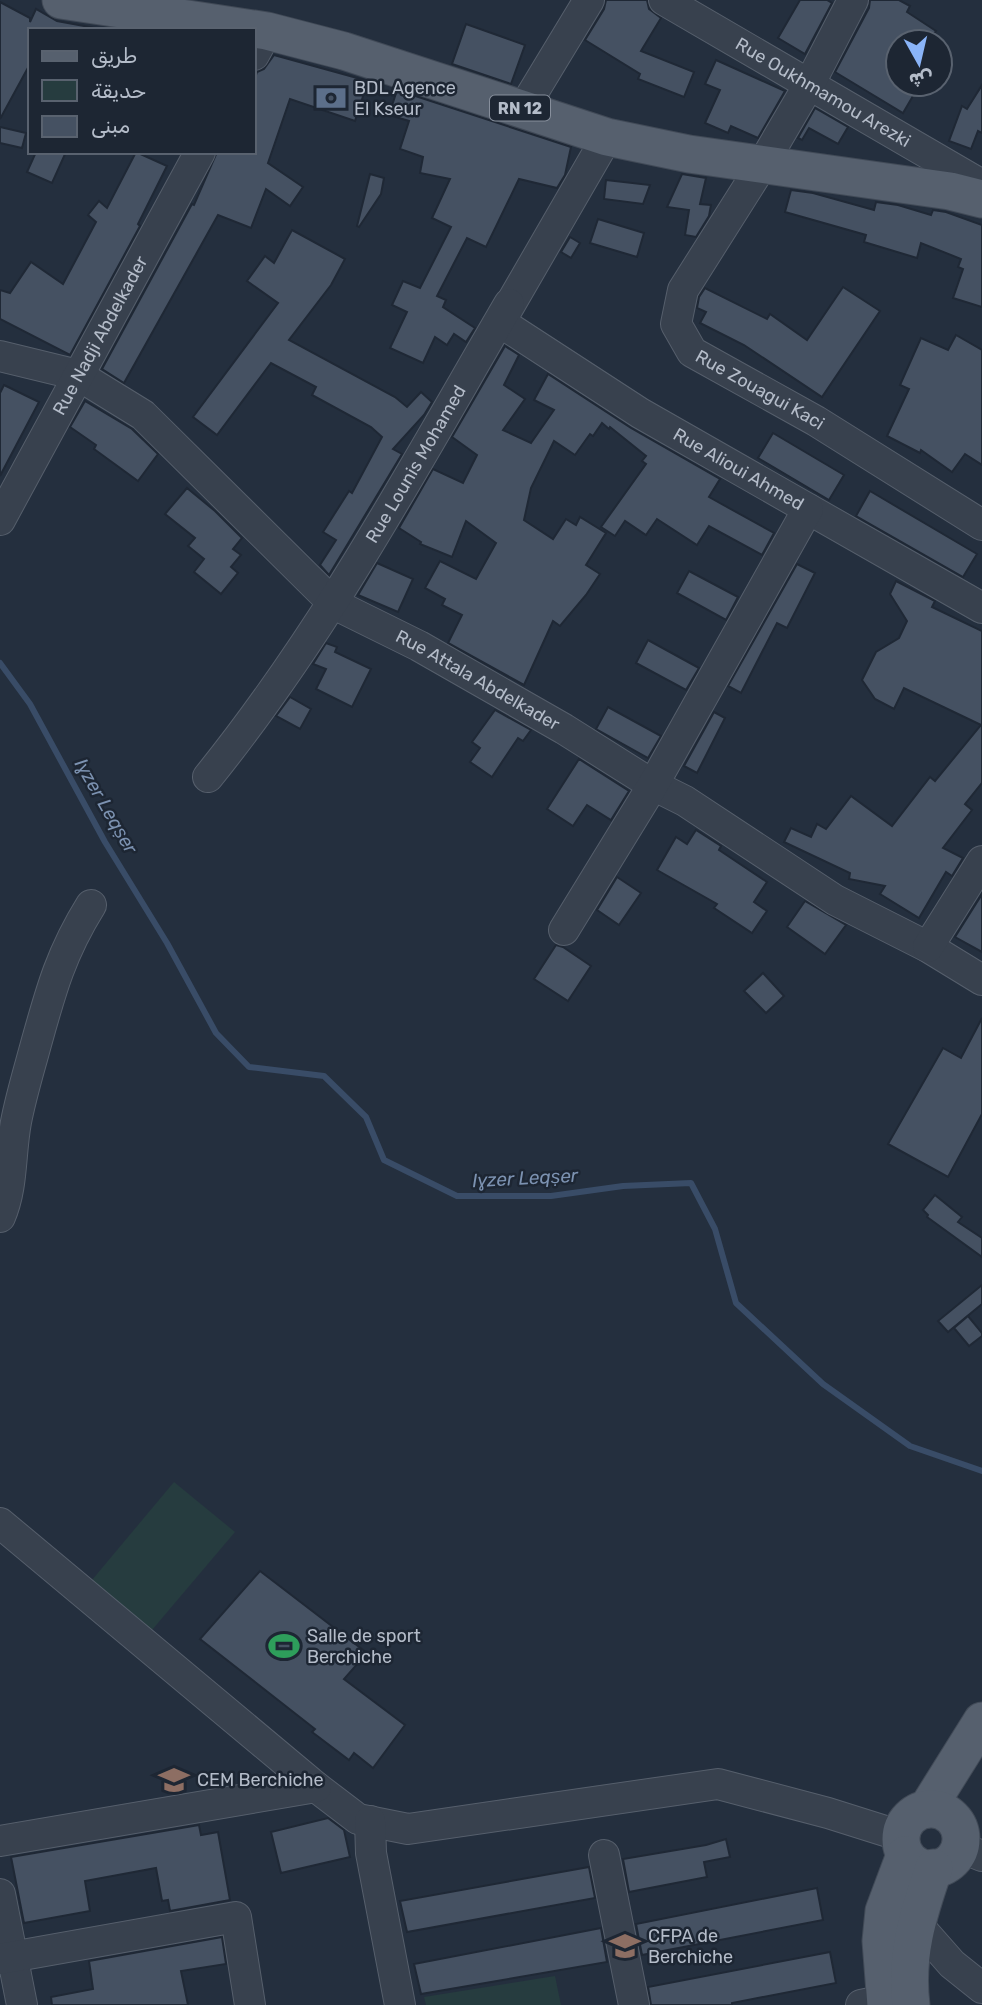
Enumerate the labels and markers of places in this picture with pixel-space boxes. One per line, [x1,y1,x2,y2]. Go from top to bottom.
place label: BDL Agence El Kseur [354,77,456,120]
bank icon: BDL Agence El Kseur [314,81,348,115]
place label: Salle de sport Berchiche [307,1625,421,1668]
sports icon: Salle de sport Berchiche [267,1629,301,1663]
school or university icon: CEM Berchiche [157,1763,191,1797]
place label: CEM Berchiche [197,1769,324,1791]
place label: CFPA de Berchiche [648,1925,733,1968]
school or university icon: CFPA de Berchiche [608,1929,642,1963]

